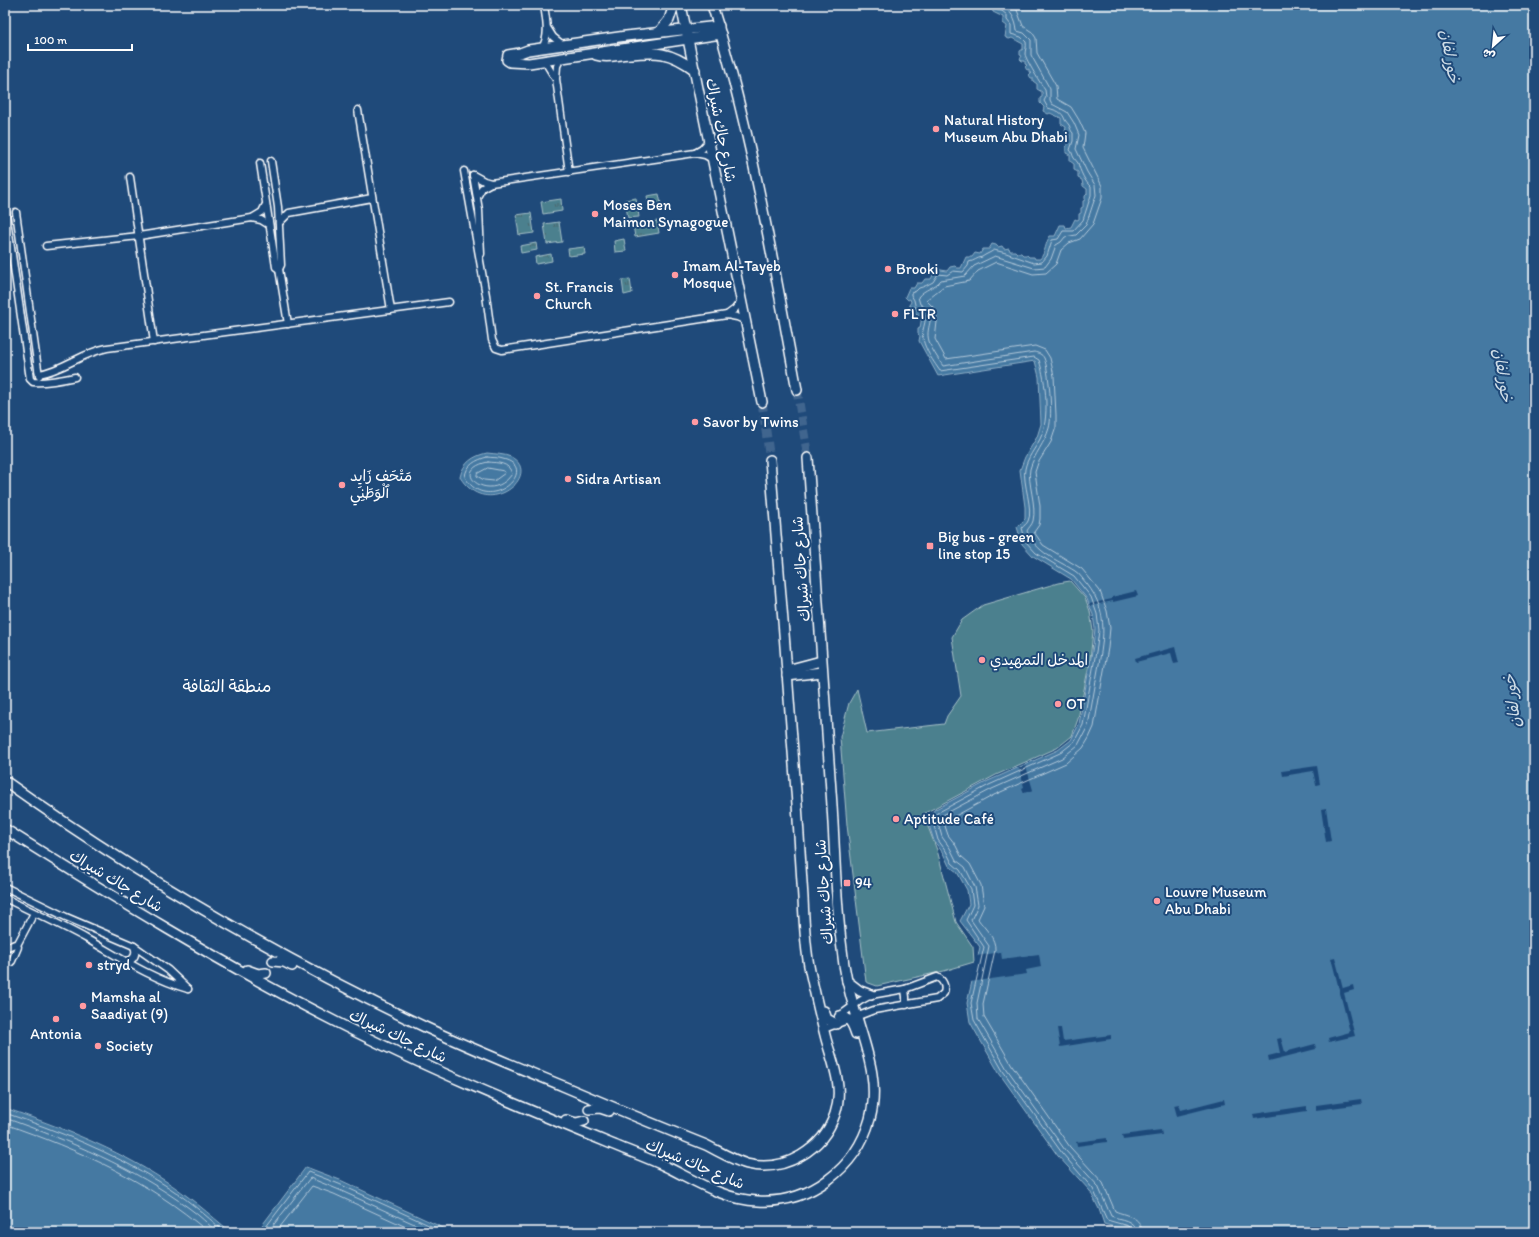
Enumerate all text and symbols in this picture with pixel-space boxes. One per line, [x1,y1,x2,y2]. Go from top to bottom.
scale bar [28,26,132,52]
north arrow [1473,26,1513,66]
water label: خور لفان [1436,28,1464,85]
text: 100 m [34,33,67,47]
text: ش [1480,46,1497,63]
street label: شارع جاك شيراك [701,76,740,184]
place label: Natural History Museum Abu Dhabi [944,111,1068,146]
marker: Natural History Museum Abu Dhabi [931,124,941,134]
place label: Moses Ben Maimon Synagogue [603,196,728,231]
marker: Moses Ben Maimon Synagogue [590,209,600,219]
place label: Imam Al-Tayeb Mosque [683,257,781,292]
place label: Brooki [896,260,938,278]
marker: Brooki [883,264,893,274]
marker: Imam Al-Tayeb Mosque [670,270,680,280]
place label: St. Francis Church [545,278,614,313]
marker: St. Francis Church [532,291,542,301]
place label: FLTR [903,305,936,323]
marker: FLTR [890,309,900,319]
water label: خور لفان [1489,347,1517,404]
place label: Savor by Twins [703,413,799,431]
marker: Savor by Twins [690,417,700,427]
place label: مَتْحَف زَايِد ٱلْوَطَنِي [350,467,412,506]
place label: Sidra Artisan [576,470,661,488]
marker: Sidra Artisan [563,474,573,484]
marker: مَتْحَف زَايِد ٱلْوَطَنِي [337,480,347,490]
street label: شارع جاك شيراك [788,516,815,622]
place label: Big bus - green line stop 15 [938,528,1035,563]
marker: Big bus - green line stop 15 [925,541,935,551]
place label: المدخل التمهيدي [990,651,1088,671]
marker: المدخل التمهيدي [977,655,987,665]
water label: خور لفان [1499,672,1525,729]
district label: منطقة الثقافة [183,676,272,696]
place label: OT [1066,695,1086,713]
marker: OT [1053,699,1063,709]
place label: Aptitude Café [904,810,994,828]
marker: Aptitude Café [891,814,901,824]
street label: شارع جاك شيراك [811,839,838,945]
street label: شارع جاك شيراك [66,846,166,917]
place label: 94 [855,874,872,892]
marker: 94 [842,878,852,888]
place label: Louvre Museum Abu Dhabi [1165,883,1267,918]
marker: Louvre Museum Abu Dhabi [1152,896,1162,906]
place label: stryd [97,956,130,974]
marker: stryd [84,960,94,970]
place label: Mamsha al Saadiyat (9) [91,988,168,1023]
marker: Mamsha al Saadiyat (9) [78,1001,88,1011]
street label: شارع جاك شيراك [346,1006,450,1067]
marker: Antonia [51,1014,61,1024]
place label: Antonia [30,1025,82,1043]
place label: Society [106,1037,153,1055]
marker: Society [93,1041,103,1051]
street label: شارع جاك شيراك [642,1135,747,1194]

